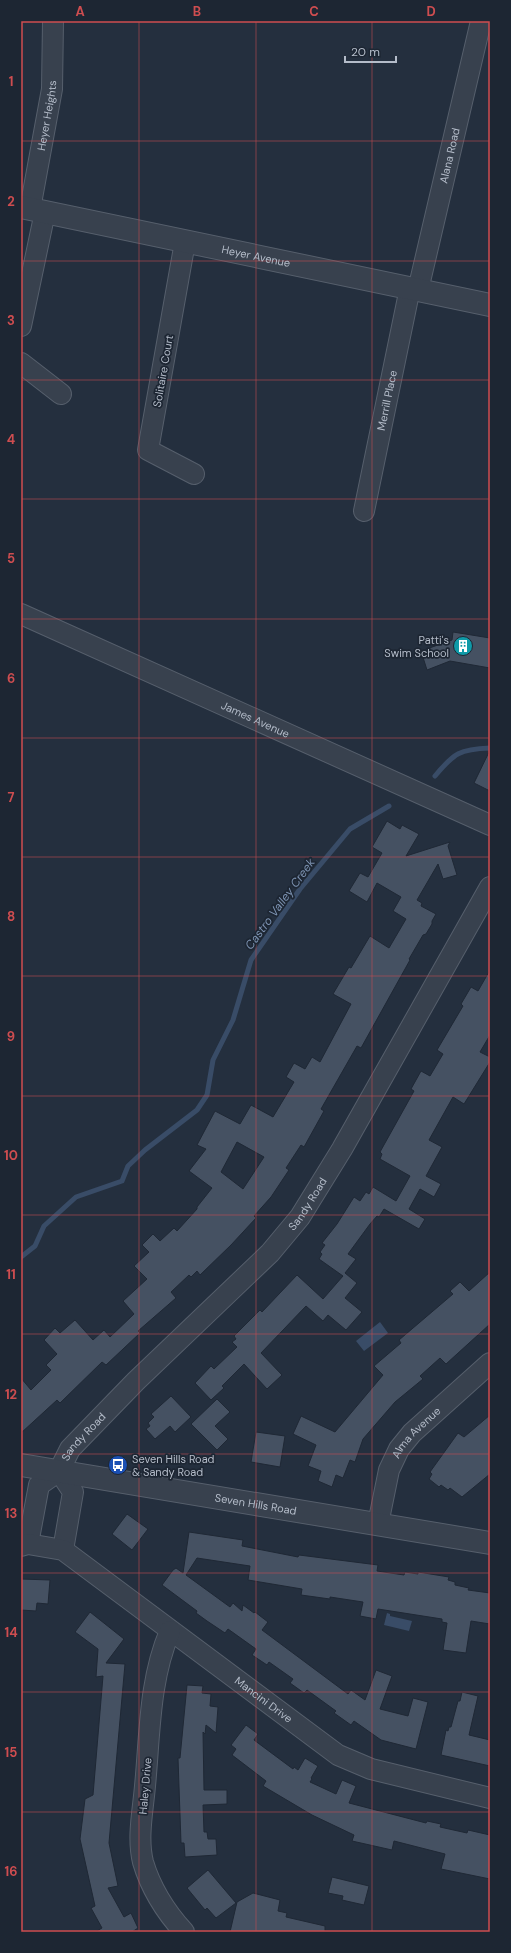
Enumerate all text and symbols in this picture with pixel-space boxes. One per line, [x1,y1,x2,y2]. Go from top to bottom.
text: A [75,3,85,20]
text: B [193,3,201,20]
text: C [309,3,319,20]
text: D [426,3,436,20]
scale bar [345,38,396,64]
text: 20 m [351,44,380,60]
text: 1 [9,73,13,90]
street label: Heyer Heights [34,80,59,152]
street label: Alana Road [436,126,463,185]
text: 2 [7,193,15,210]
street label: Heyer Avenue [220,242,292,270]
text: 3 [7,312,15,329]
street label: Solitaire Court [150,334,176,408]
street label: Merrill Place [374,369,400,432]
text: 4 [7,431,15,448]
text: 5 [7,550,15,567]
place label: Patti's Swim School [384,633,449,660]
building icon: Patti's Swim School [452,635,474,657]
text: 6 [7,670,15,687]
street label: James Avenue [219,698,292,741]
text: 7 [8,789,15,806]
water label: Castro Valley Creek [241,854,319,953]
text: 8 [7,908,15,925]
text: 9 [7,1028,15,1045]
text: 10 [4,1147,18,1164]
street label: Sandy Road [285,1175,330,1233]
text: 11 [6,1266,16,1283]
text: 12 [5,1386,17,1403]
street label: Alma Avenue [389,1404,443,1460]
street label: Sandy Road [58,1410,109,1463]
place label: Seven Hills Road & Sandy Road [132,1452,215,1479]
bus stop icon: Seven Hills Road & Sandy Road [107,1454,129,1476]
street label: Seven Hills Road [214,1490,298,1518]
text: 13 [5,1505,17,1522]
text: 14 [4,1624,18,1641]
street label: Mancini Drive [232,1673,295,1726]
text: 15 [5,1744,17,1761]
street label: Haley Drive [136,1757,154,1815]
text: 16 [5,1863,17,1880]

